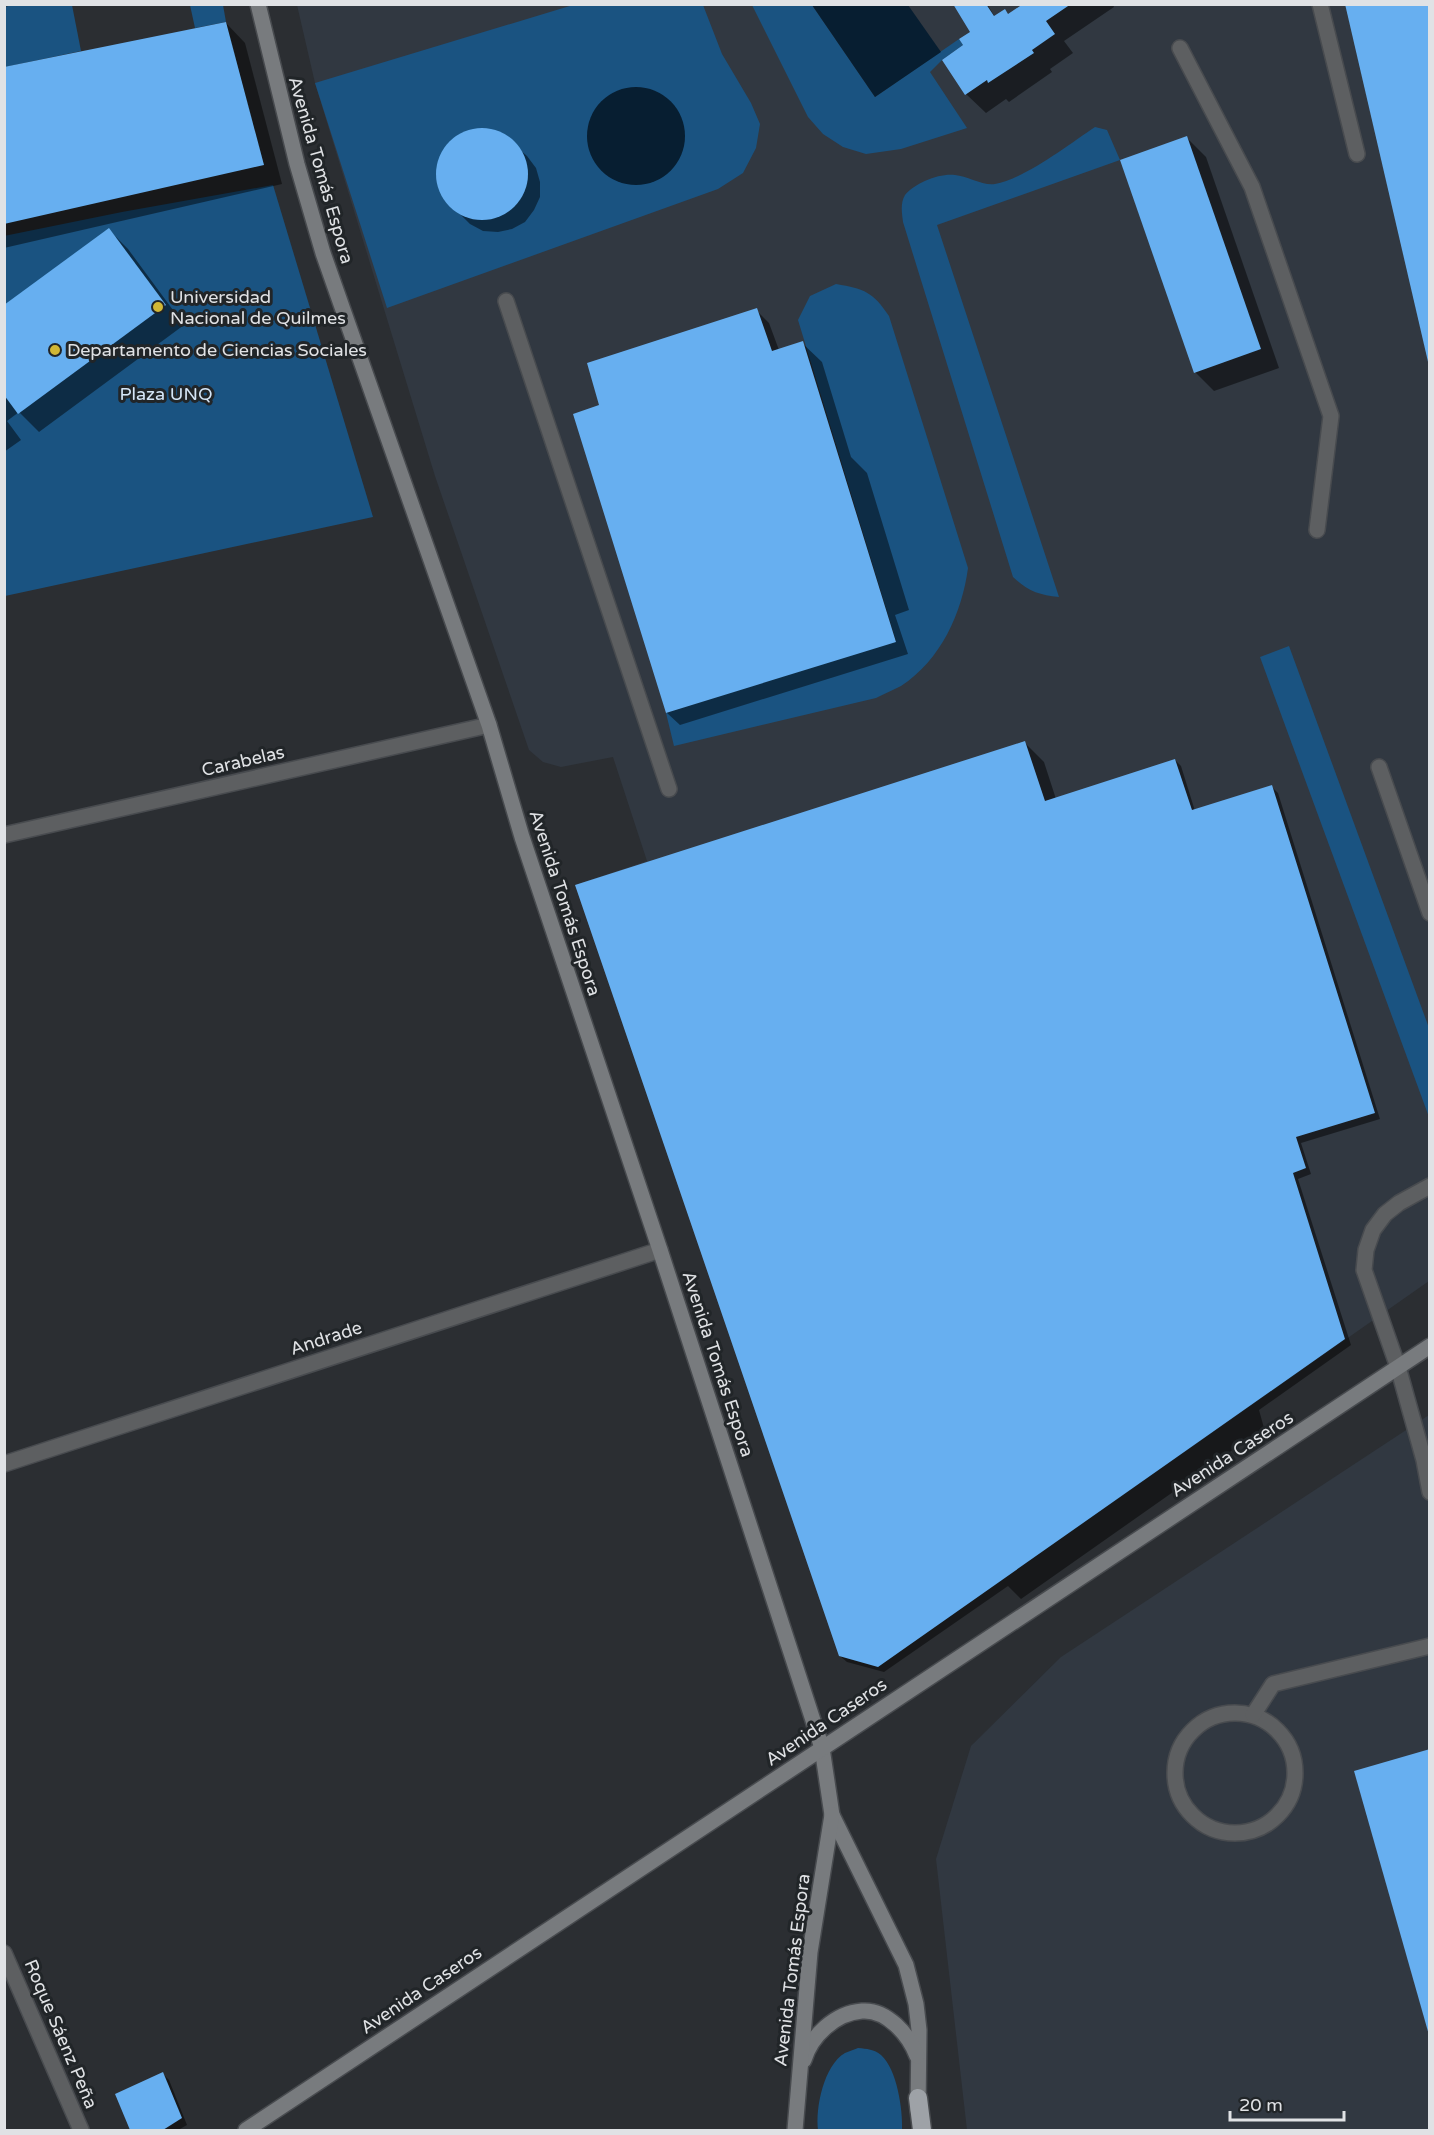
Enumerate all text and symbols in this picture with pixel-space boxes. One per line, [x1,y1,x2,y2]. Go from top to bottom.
street label: Avenida Tomás Espora [284,74,358,266]
place label: Universidad Nacional de Quilmes [170,286,346,329]
marker: Universidad Nacional de Quilmes [151,300,165,314]
place label: Departamento de Ciencias Sociales [67,339,367,361]
marker: Departamento de Ciencias Sociales [48,343,62,357]
park label: Plaza UNQ [119,383,213,405]
street label: Carabelas [199,741,287,781]
street label: Avenida Tomás Espora [525,807,605,999]
street label: Avenida Tomás Espora [678,1268,758,1460]
street label: Andrade [287,1316,365,1360]
street label: Avenida Caseros [1167,1406,1297,1502]
street label: Avenida Caseros [761,1673,891,1771]
street label: Avenida Tomás Espora [769,1872,815,2068]
street label: Avenida Caseros [356,1941,486,2039]
street label: Roque Sáenz Peña [20,1956,102,2112]
scale bar [1230,2084,1344,2122]
text: 20 m [1239,2094,1283,2116]

